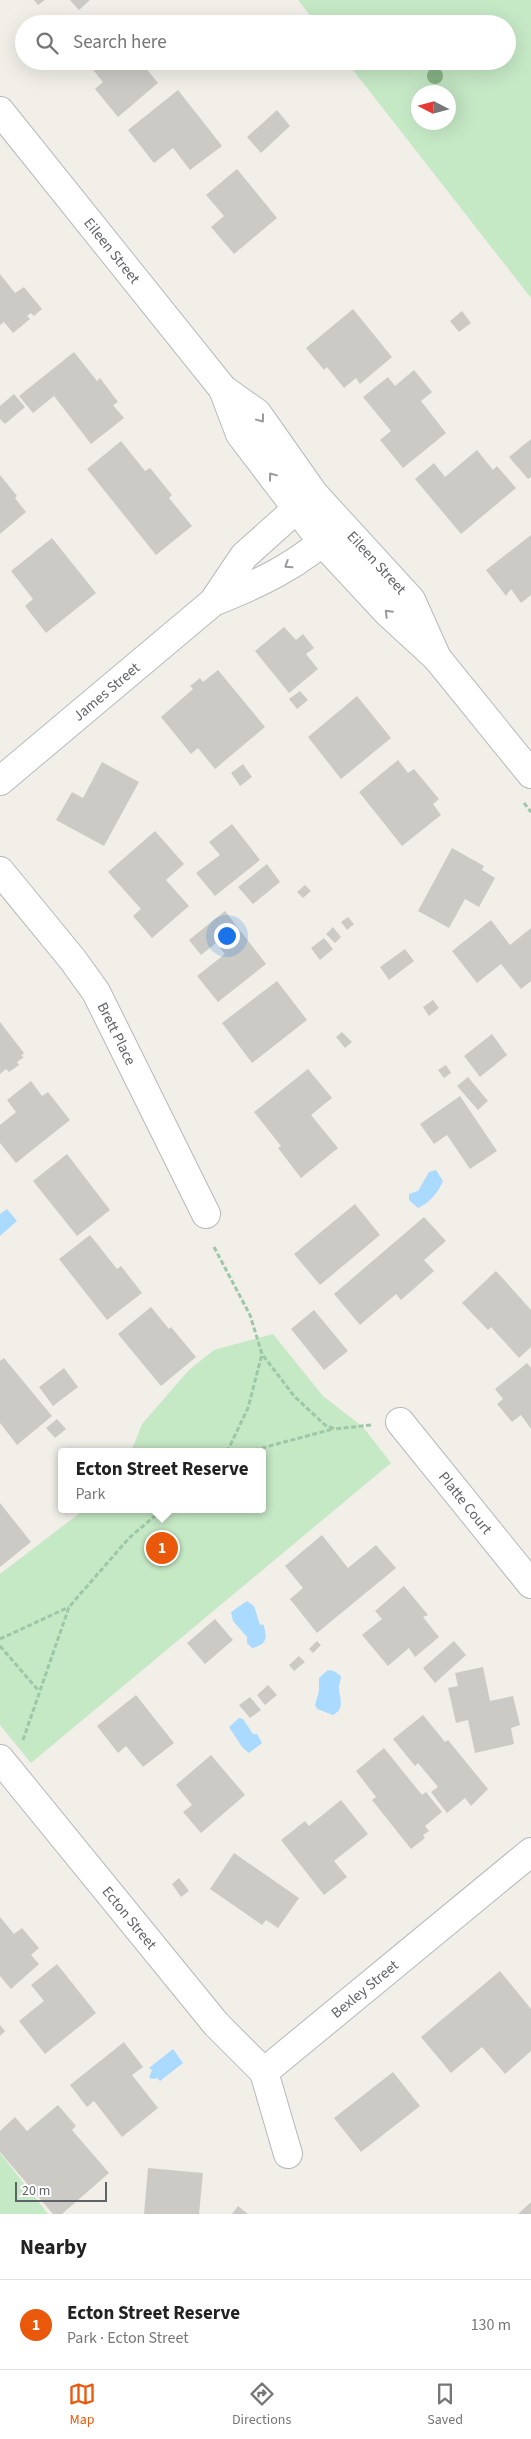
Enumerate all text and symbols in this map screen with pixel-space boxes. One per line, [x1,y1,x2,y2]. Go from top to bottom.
search box [15,15,516,70]
icon: search [33,29,61,57]
text: Search here [73,29,167,56]
north arrow [411,85,456,130]
street label: Eileen Street [79,213,145,288]
one-way arrow [255,413,264,423]
one-way arrow [269,473,277,482]
street label: Eileen Street [342,527,411,599]
one-way arrow [285,559,294,568]
one-way arrow [385,610,394,619]
street label: James Street [69,658,145,726]
your location [214,923,240,949]
street label: Brett Place [92,999,141,1069]
popup [58,1448,266,1513]
text: Ecton Street Reserve [75,1456,249,1483]
street label: Platte Court [433,1467,497,1539]
text: Park [75,1483,105,1505]
pin: 1 [146,1529,178,1567]
street label: Ecton Street [97,1882,161,1954]
street label: Bexley Street [327,1955,403,2024]
scale bar [15,2179,108,2202]
text: 20 m [22,2181,50,2201]
text: Nearby [20,2232,87,2262]
text: Ecton Street Reserve [67,2300,240,2327]
text: 1 [32,2314,40,2336]
text: 130 m [471,2314,511,2336]
text: Park · Ecton Street [67,2327,189,2349]
tab: Map [68,2380,96,2430]
tab: Directions [232,2380,291,2430]
tab: Saved [427,2380,463,2430]

